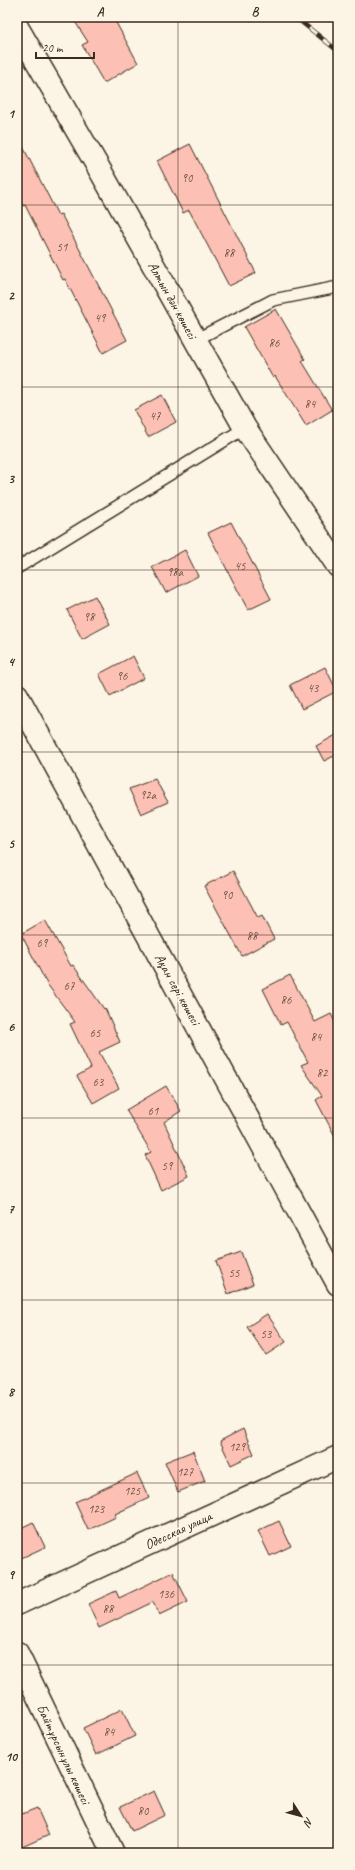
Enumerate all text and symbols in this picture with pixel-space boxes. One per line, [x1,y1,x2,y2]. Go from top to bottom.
text: A [97,4,105,20]
text: B [252,4,260,20]
scale bar [36,34,94,60]
text: 20 m [42,40,64,56]
text: 1 [8,106,16,122]
house number: 90 [182,170,194,186]
house number: 51 [57,239,68,255]
house number: 88 [224,245,236,261]
street label: Алтын дән көшесі [144,259,202,344]
text: 2 [8,288,15,304]
house number: 49 [95,310,107,326]
house number: 86 [269,335,280,351]
house number: 84 [305,396,317,412]
house number: 47 [150,408,161,424]
text: 3 [8,471,15,487]
house number: 45 [235,558,246,574]
house number: 98а [167,564,184,580]
house number: 98 [84,609,96,625]
text: 4 [8,654,16,670]
house number: 96 [117,668,128,684]
house number: 43 [308,680,320,696]
house number: 92а [140,787,157,803]
text: 5 [8,836,15,852]
house number: 90 [222,887,234,903]
house number: 88 [247,928,259,944]
house number: 69 [37,935,49,951]
street label: Ақан сері көшесі [151,951,205,1030]
house number: 67 [64,978,75,994]
house number: 86 [281,992,292,1008]
text: 6 [8,1019,15,1035]
house number: 65 [90,1025,101,1041]
house number: 84 [311,1029,323,1045]
house number: 82 [317,1065,329,1081]
house number: 63 [93,1074,105,1090]
house number: 61 [148,1103,159,1119]
house number: 59 [162,1158,174,1174]
text: 7 [8,1201,15,1217]
house number: 55 [229,1265,240,1281]
house number: 53 [261,1326,273,1342]
text: 8 [8,1384,16,1400]
house number: 129 [229,1439,247,1455]
house number: 127 [177,1464,194,1480]
house number: 125 [124,1483,141,1499]
house number: 123 [88,1501,106,1517]
street label: Одесская улица [142,1507,216,1553]
text: 9 [8,1567,15,1583]
house number: 136 [158,1586,175,1602]
house number: 88 [103,1601,115,1617]
street label: Байтұрсынұлы көшесі [33,1702,95,1809]
house number: 84 [104,1724,116,1740]
text: 10 [5,1749,18,1765]
north arrow [281,1796,321,1836]
house number: 80 [138,1803,150,1819]
text: N [300,1815,317,1831]

